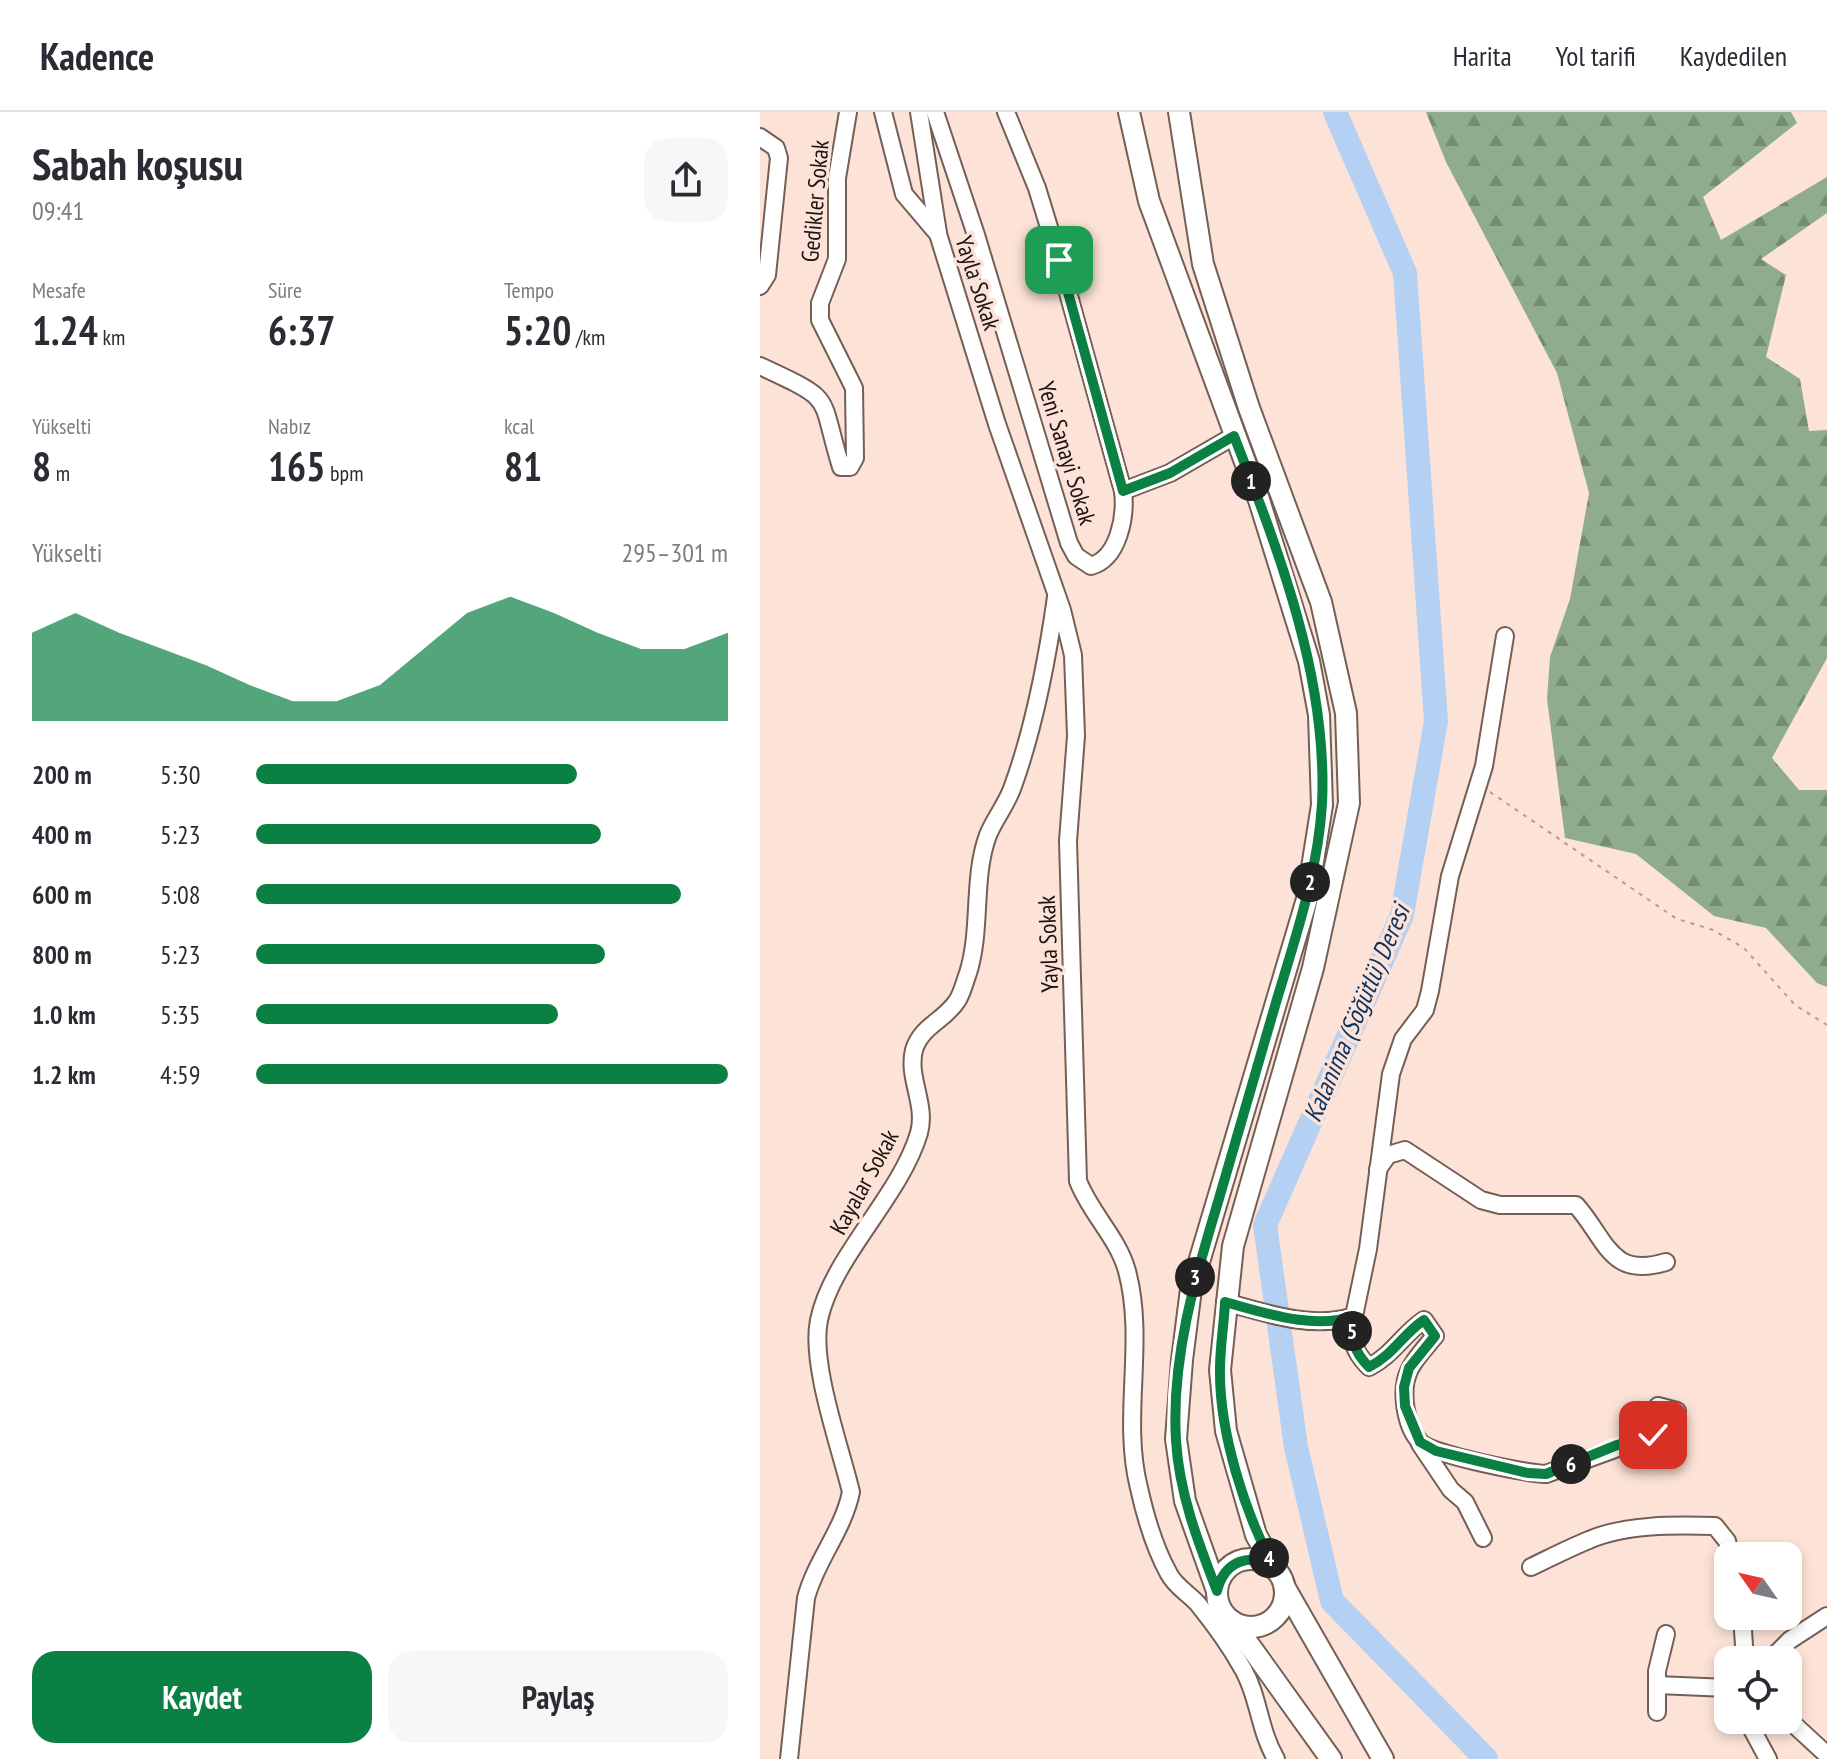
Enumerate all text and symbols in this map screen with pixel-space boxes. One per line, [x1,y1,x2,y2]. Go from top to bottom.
text: Kadence [40,31,154,80]
text: Harita [1453,37,1512,74]
text: Yol tarifi [1556,37,1636,74]
text: Kaydedilen [1680,37,1787,74]
text: Sabah koşusu [32,135,243,192]
button: share [644,138,728,222]
street label: Gedikler Sokak [794,138,836,263]
text: 09:41 [32,194,84,227]
pin [1025,226,1093,294]
street label: Yayla Sokak [948,232,1008,335]
icon: arrive [1037,238,1081,282]
text: Mesafe [32,276,86,304]
text: Süre [268,276,302,304]
text: Tempo [504,276,554,304]
text: 1.24 [32,304,98,356]
text: 6:37 [268,304,335,356]
text: 5:20 [504,304,571,356]
text: km [98,323,125,351]
text: /km [571,323,605,351]
street label: Yeni Sanayi Sokak [1031,378,1104,529]
text: Yükselti [32,412,92,440]
text: Nabız [268,412,311,440]
text: kcal [504,412,534,440]
text: 8 [32,440,51,492]
text: 165 [268,440,325,492]
text: 81 [504,440,542,492]
text: m [51,459,70,487]
text: bpm [325,459,363,487]
pin: 1 [1231,461,1271,501]
text: 1 [1246,467,1256,495]
text: Yükselti [32,536,102,569]
text: 295–301 m [622,536,728,569]
text: 200 m [32,758,92,791]
text: 5:30 [160,758,200,791]
text: 400 m [32,818,92,851]
text: 5:23 [160,818,200,851]
pin: 2 [1290,862,1330,902]
text: 2 [1305,868,1315,896]
text: 600 m [32,878,92,911]
text: 5:08 [160,878,200,911]
street label: Yayla Sokak [1031,894,1065,993]
water label: Kalanima (Söğütlü) Deresi [1295,896,1418,1127]
text: 800 m [32,938,92,971]
text: 5:23 [160,938,200,971]
text: 1.0 km [32,998,96,1031]
text: 5:35 [160,998,200,1031]
text: 1.2 km [32,1058,96,1091]
text: 4:59 [160,1058,200,1091]
street label: Kayalar Sokak [822,1123,906,1240]
pin: 3 [1175,1257,1215,1297]
text: 3 [1190,1263,1200,1291]
pin: 5 [1332,1311,1372,1351]
text: 5 [1347,1317,1357,1345]
pin [1619,1401,1687,1469]
icon: check [1631,1413,1675,1457]
pin: 6 [1551,1444,1591,1484]
text: 6 [1566,1450,1576,1478]
pin: 4 [1249,1538,1289,1578]
north arrow [1714,1542,1802,1630]
map controls [1714,1542,1802,1734]
text: 4 [1264,1544,1274,1572]
button: locate [1714,1646,1802,1734]
button: Kaydet [32,1651,372,1743]
button: Paylaş [388,1651,728,1743]

